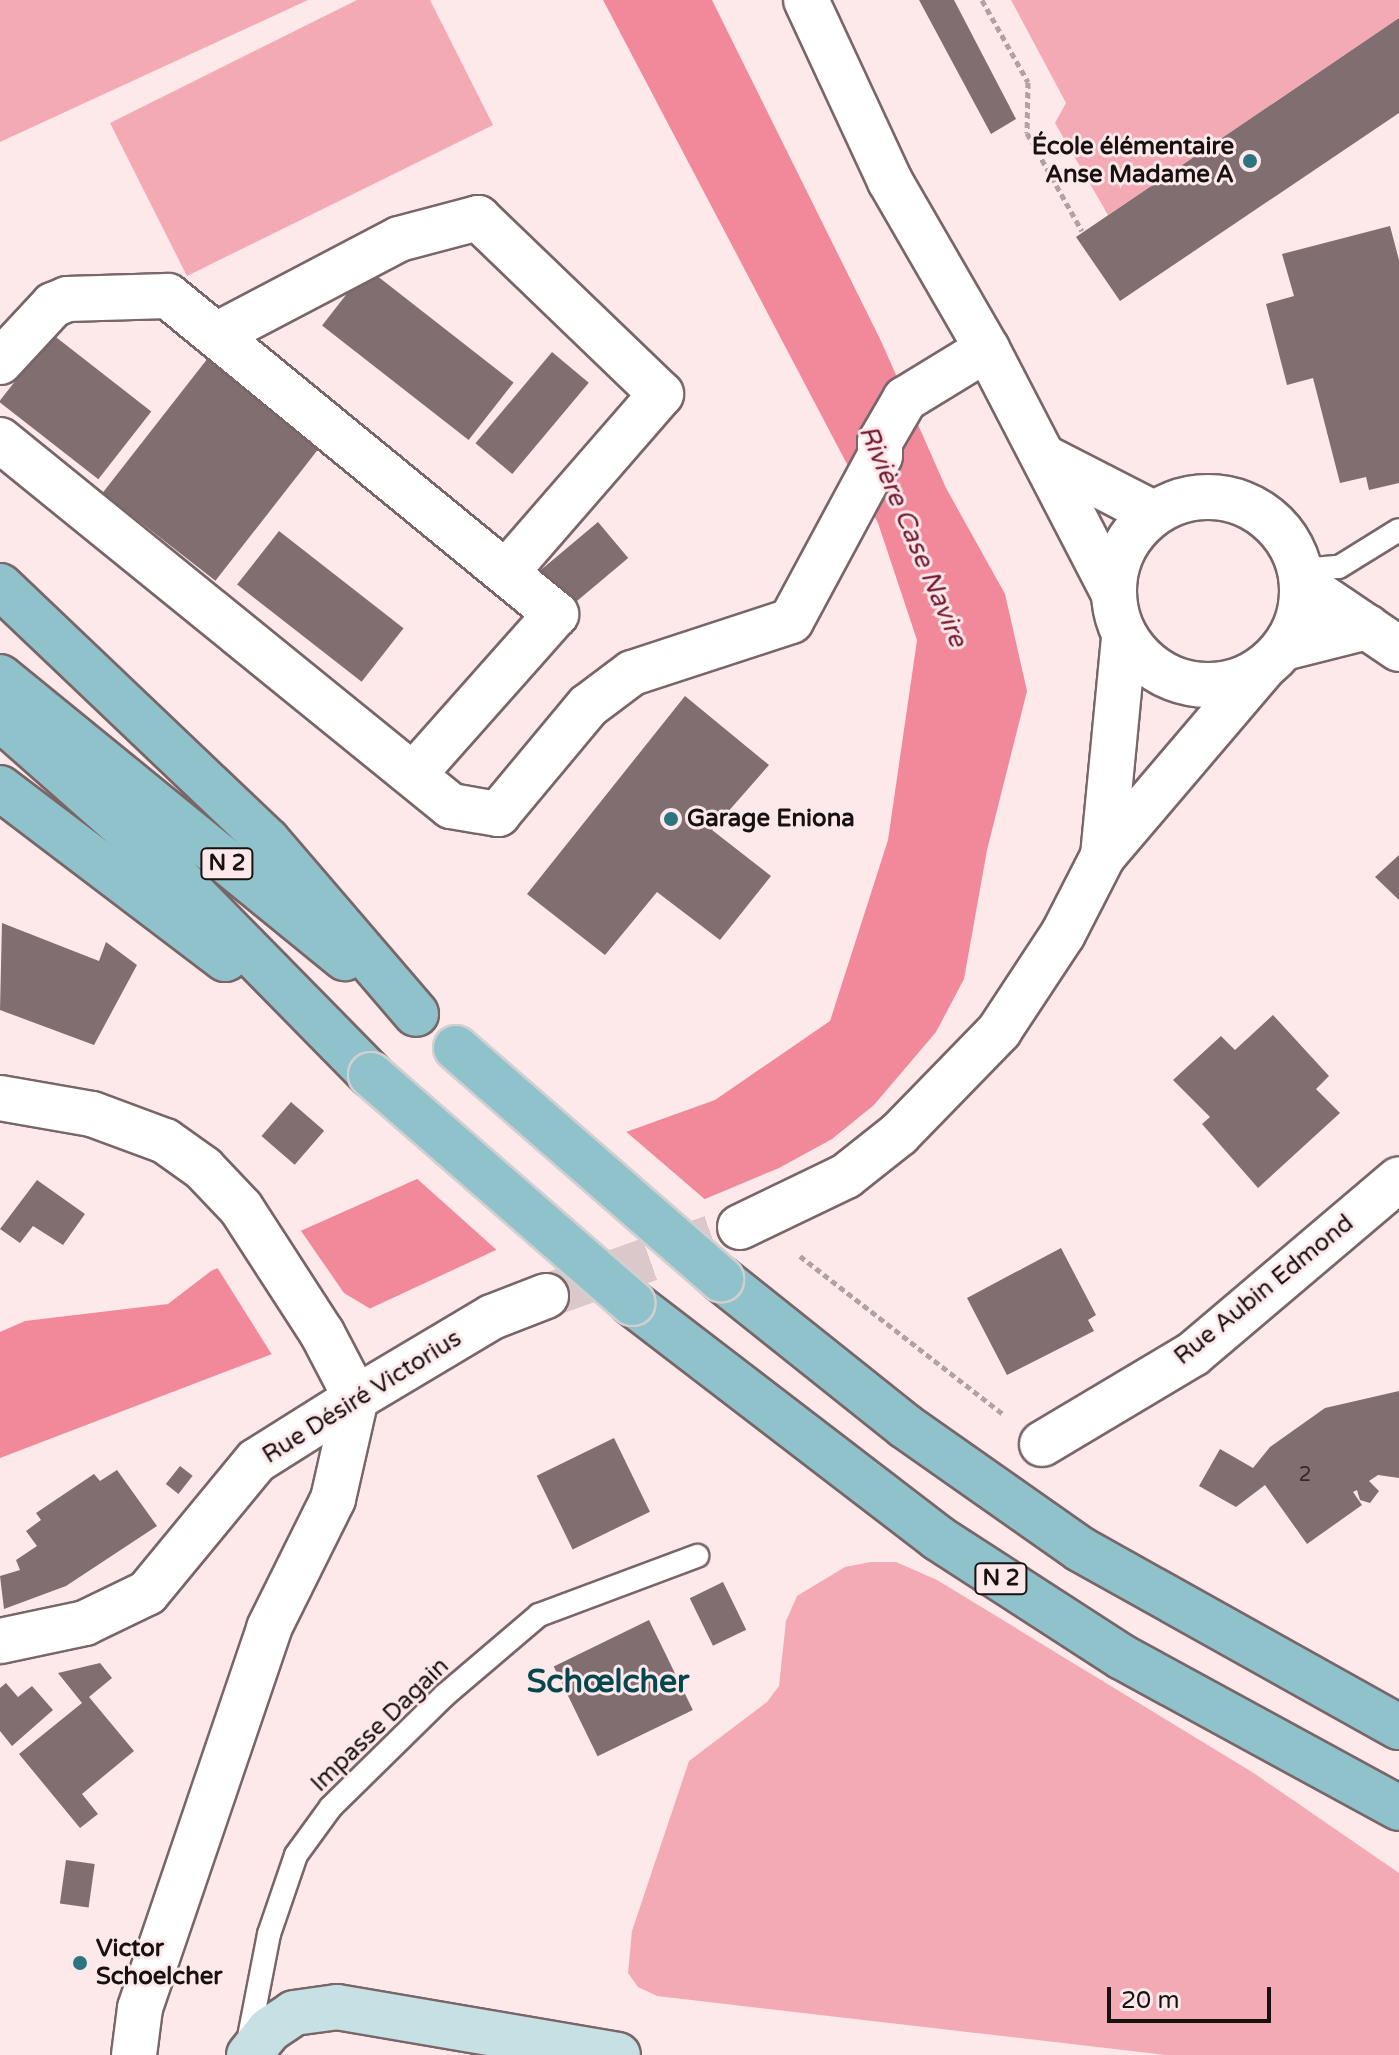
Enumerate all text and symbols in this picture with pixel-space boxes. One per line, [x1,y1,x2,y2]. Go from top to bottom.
place label: École élémentaire Anse Madame A [1032,133,1234,189]
marker: École élémentaire Anse Madame A [1241,152,1259,170]
water label: Rivière Case Navire [852,421,974,651]
place label: Garage Eniona [687,805,855,833]
marker: Garage Eniona [662,810,680,828]
road number: N 2 [199,846,255,882]
street label: Rue Aubin Edmond [1169,1209,1359,1371]
street label: Rue Désiré Victorius [257,1324,467,1470]
house number: 2 [1299,1463,1311,1487]
road number: N 2 [973,1561,1029,1597]
street label: Impasse Dagain [305,1652,455,1798]
district label: Schœlcher [527,1663,689,1701]
place label: Victor Schoelcher [96,1935,223,1991]
marker: Victor Schoelcher [71,1954,89,1972]
scale bar [1111,1971,1275,2021]
text: 20 m [1121,1986,1179,2015]

